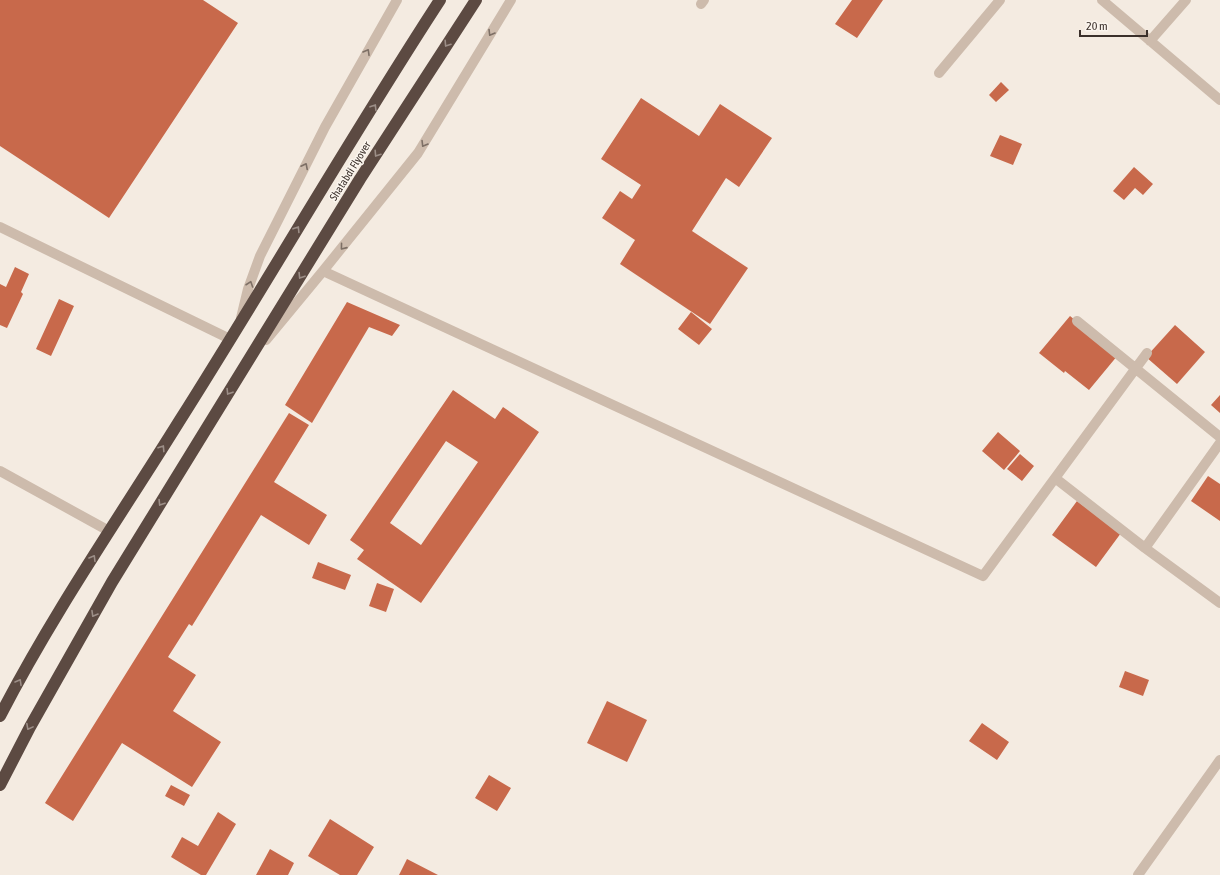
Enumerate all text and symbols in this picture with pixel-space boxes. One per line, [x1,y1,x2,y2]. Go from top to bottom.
scale bar [1080,12,1147,38]
text: 20 m [1086,19,1108,33]
one-way arrow [488,29,496,36]
one-way arrow [445,40,452,47]
one-way arrow [362,49,370,56]
one-way arrow [369,104,376,111]
street label: Shatabdi Flyover [327,139,373,203]
one-way arrow [421,140,428,147]
one-way arrow [375,149,382,156]
one-way arrow [300,163,308,171]
one-way arrow [293,226,300,233]
one-way arrow [341,242,348,249]
one-way arrow [298,272,305,279]
one-way arrow [245,281,254,288]
one-way arrow [226,388,234,395]
one-way arrow [158,445,165,452]
one-way arrow [158,499,165,506]
one-way arrow [88,555,95,562]
one-way arrow [91,610,98,617]
one-way arrow [15,679,22,686]
one-way arrow [27,723,34,731]

